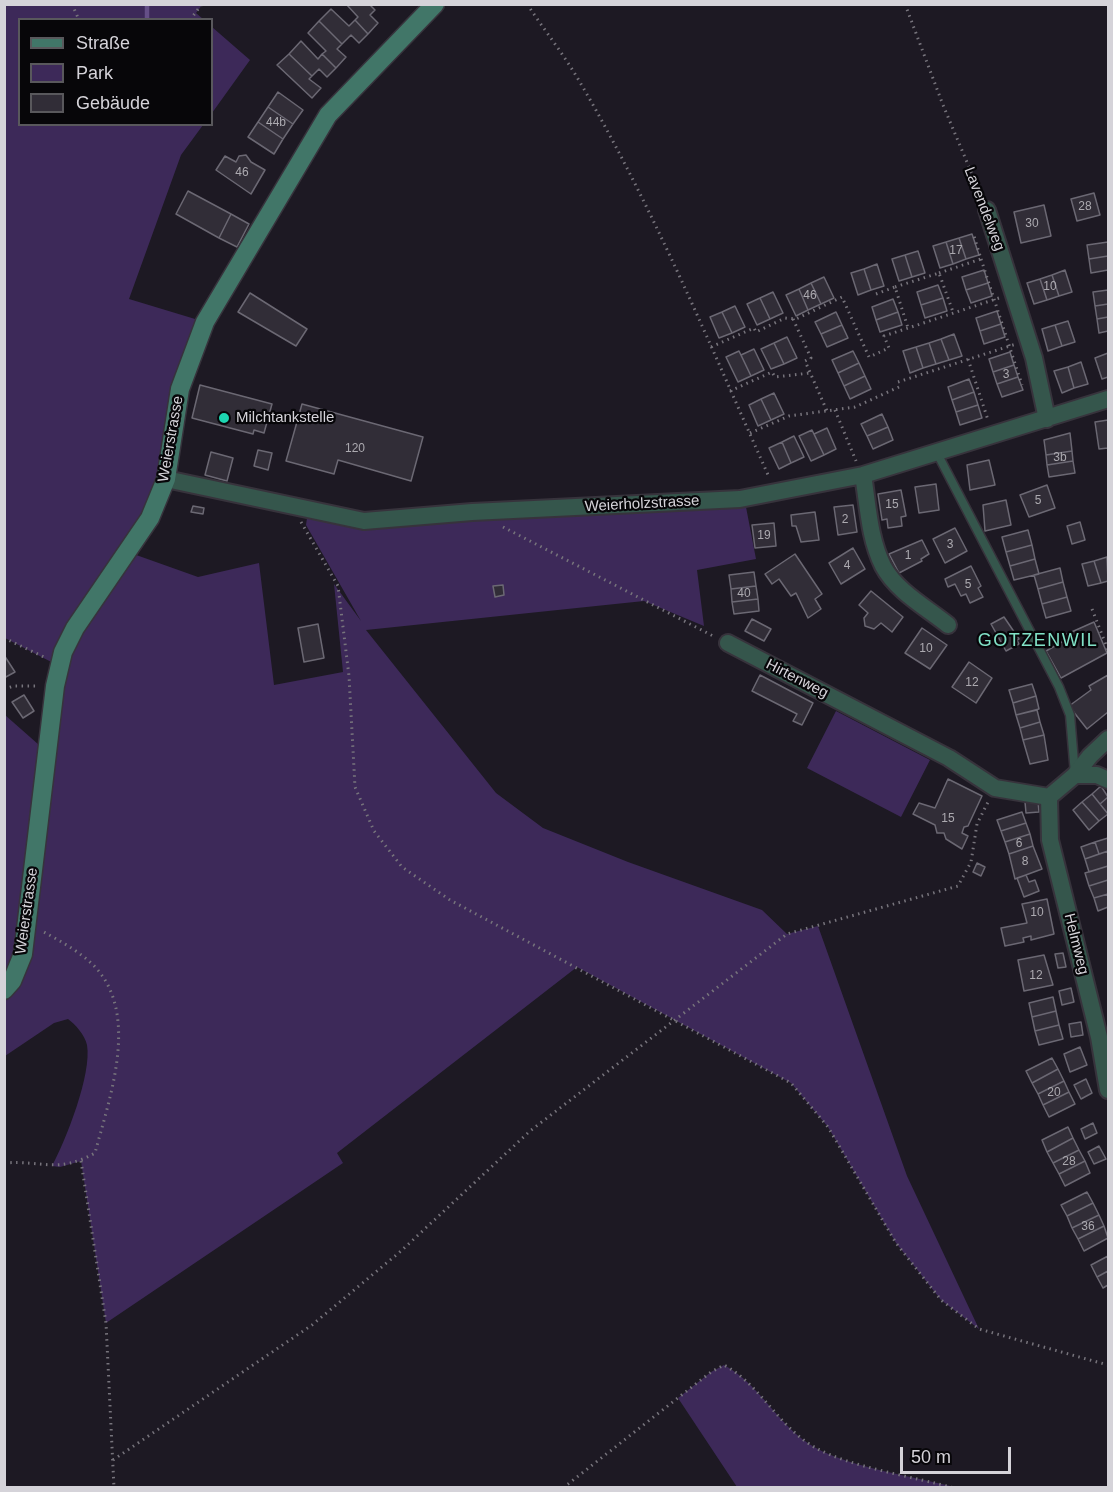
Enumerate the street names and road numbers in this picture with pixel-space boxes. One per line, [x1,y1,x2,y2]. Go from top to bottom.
street label: Lavendelweg [960,165,1008,253]
street label: Weierstrasse [155,394,187,484]
street label: Weierholzstrasse [584,492,700,516]
street label: Hirtenweg [763,656,831,702]
street label: Weierstrasse [12,867,42,955]
street label: Helmweg [1060,911,1092,977]

